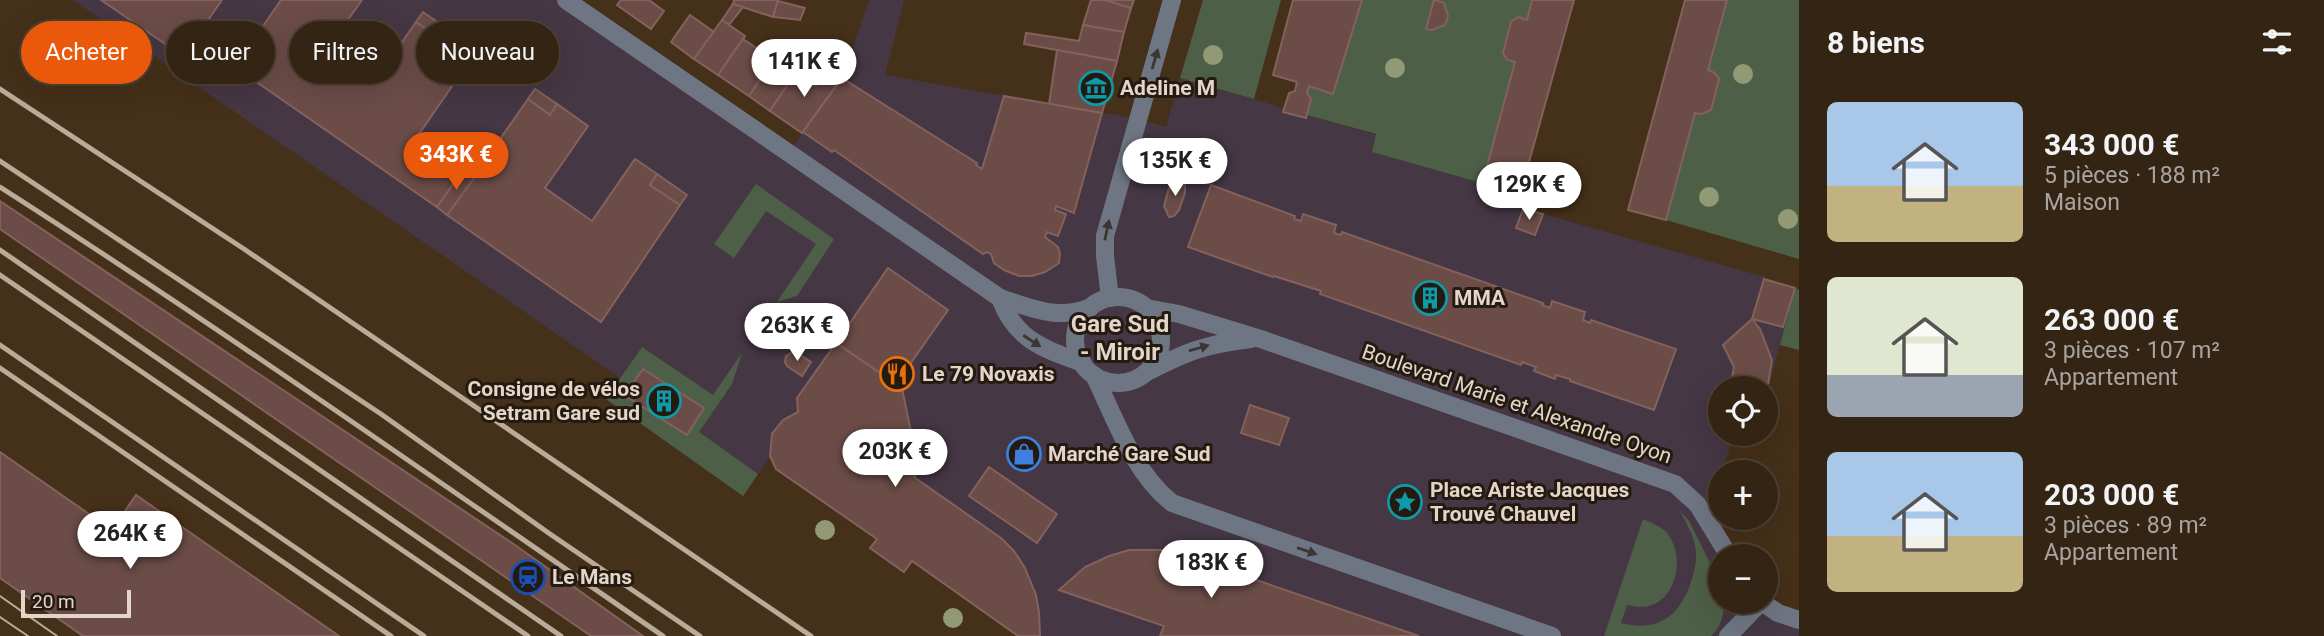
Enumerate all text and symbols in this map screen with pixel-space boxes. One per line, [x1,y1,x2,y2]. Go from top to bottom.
chip: Acheter [21,21,152,84]
chip: Louer [166,21,275,84]
chip: Filtres [289,21,402,84]
chip: Nouveau [416,21,559,84]
icon: filters [2258,23,2296,61]
text: 8 biens [1827,25,1925,60]
pin: 141K € [747,40,861,99]
text: 141K € [767,48,841,75]
one-way arrow [1151,48,1161,69]
museum icon: Adeline M [1077,69,1115,107]
place label: Adeline M [1120,76,1215,100]
text: 343 000 € [2044,127,2179,162]
icon: home [1883,130,1967,214]
pin: 343K € [399,132,513,192]
pin: 135K € [1118,138,1232,198]
text: 343K € [419,141,493,168]
text: 135K € [1138,147,1212,174]
pin: 129K € [1472,162,1586,222]
text: 5 pièces · 188 m² [2044,162,2220,189]
text: 129K € [1492,171,1566,198]
text: Maison [2044,189,2120,216]
one-way arrow [1102,219,1113,241]
building icon: MMA [1411,279,1449,317]
place label: MMA [1454,286,1506,310]
text: 263 000 € [2044,302,2179,337]
pin: 263K € [740,304,854,363]
icon: home [1883,305,1967,389]
district label: Gare Sud - Miroir [1071,310,1169,366]
text: 263K € [760,312,834,339]
one-way arrow [1023,334,1042,347]
text: 3 pièces · 107 m² [2044,337,2220,364]
street label: Boulevard Marie et Alexandre Oyon [1359,340,1675,468]
one-way arrow [1188,342,1210,353]
restaurant icon: Le 79 Novaxis [878,355,916,393]
place label: Le 79 Novaxis [922,362,1055,386]
text: Appartement [2044,364,2178,391]
map controls [1708,376,1778,614]
button: locate [1708,376,1778,446]
place label: Consigne de vélos Setram Gare sud [468,377,640,425]
building icon: Consigne de vélos Setram Gare sud [645,382,683,420]
pin: 203K € [838,430,952,489]
shop icon: Marché Gare Sud [1005,435,1043,473]
text: 203K € [858,438,932,465]
place label: Marché Gare Sud [1048,442,1211,466]
button: + [1708,460,1778,530]
text: 203 000 € [2044,477,2179,512]
place label: Place Ariste Jacques Trouvé Chauvel [1430,478,1629,526]
icon: home [1883,480,1967,564]
place icon: Place Ariste Jacques Trouvé Chauvel [1386,483,1424,521]
pin: 264K € [73,512,187,571]
text: 3 pièces · 89 m² [2044,512,2207,539]
text: 264K € [93,520,167,547]
text: Appartement [2044,539,2178,566]
pin: 183K € [1154,540,1268,600]
button: − [1708,544,1778,614]
one-way arrow [1297,546,1318,557]
text: 183K € [1174,549,1248,576]
station icon: Le Mans [509,558,547,596]
place label: Le Mans [552,565,632,589]
scale bar [21,587,131,619]
text: 20 m [32,590,75,613]

